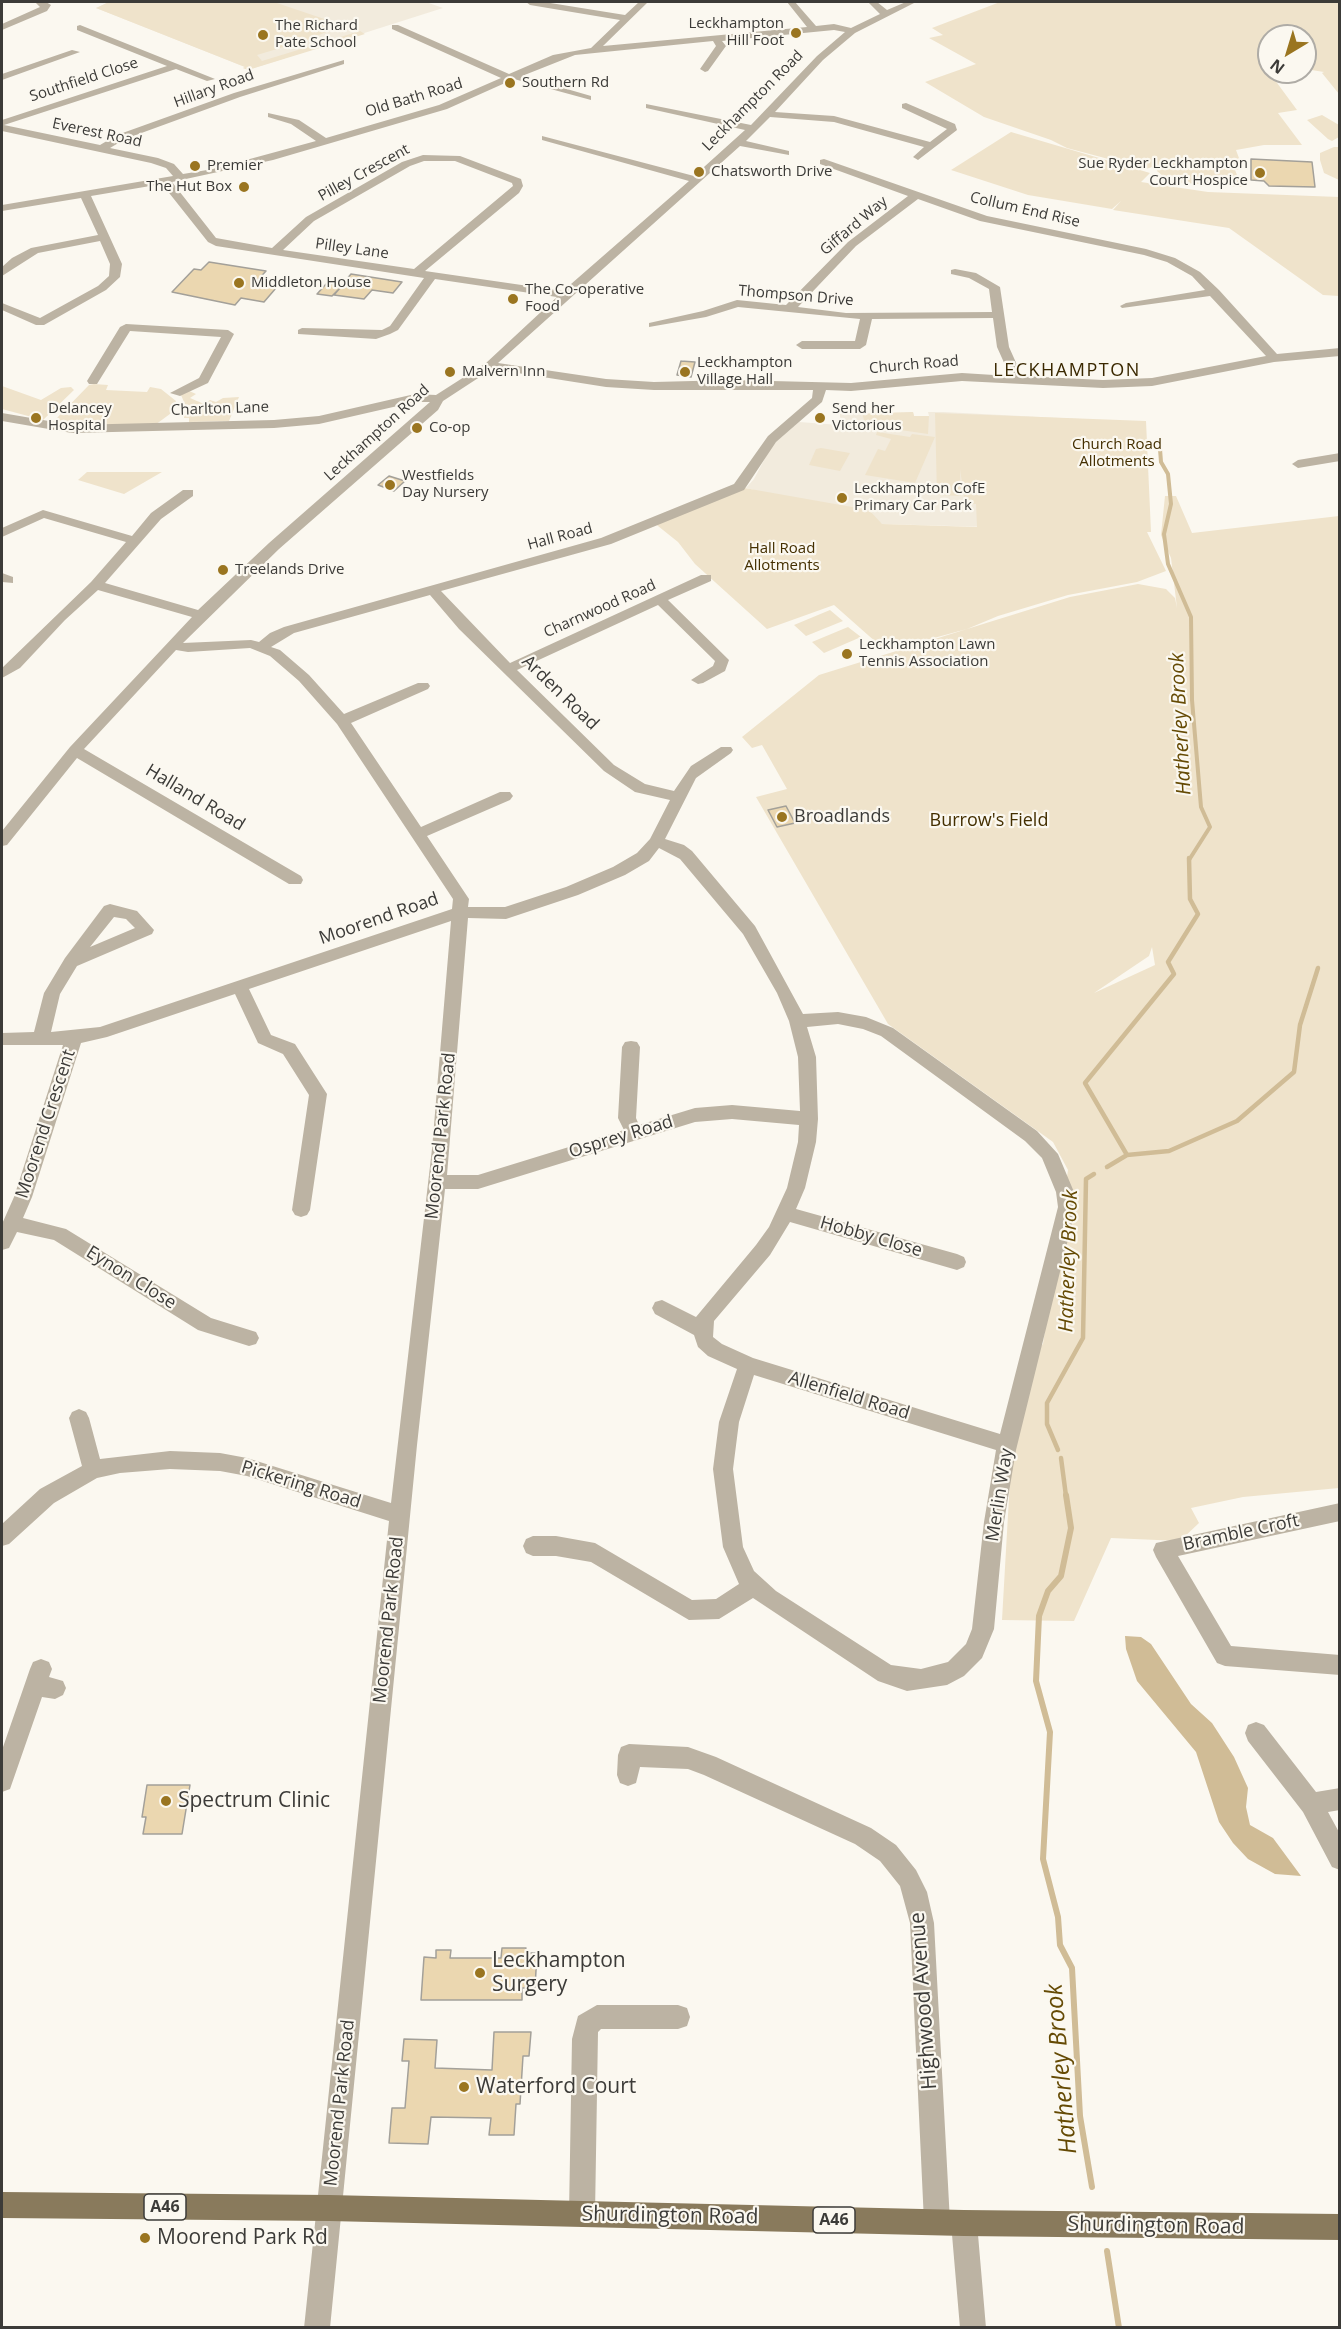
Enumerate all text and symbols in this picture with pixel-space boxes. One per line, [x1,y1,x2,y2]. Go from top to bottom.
place label: Leckhampton Hill Foot [689,15,784,50]
place label: The Richard Pate School [275,17,358,52]
north arrow [1257,24,1317,84]
marker: Leckhampton Hill Foot [789,26,803,40]
marker: The Richard Pate School [256,28,270,42]
street label: Leckhampton Road [699,47,807,155]
street label: Southfield Close [28,54,140,106]
text: N [1265,54,1289,79]
street label: Hillary Road [171,66,257,112]
place label: Southern Rd [522,74,609,92]
street label: Old Bath Road [363,75,465,121]
marker: Southern Rd [503,76,517,90]
street label: Everest Road [51,115,143,151]
street label: Pilley Crescent [315,141,413,205]
place label: Sue Ryder Leckhampton Court Hospice [1078,155,1248,190]
place label: Premier [207,157,263,175]
marker: Premier [188,159,202,173]
place label: Chatsworth Drive [711,163,832,181]
marker: Chatsworth Drive [692,165,706,179]
marker: Sue Ryder Leckhampton Court Hospice [1253,166,1267,180]
place label: The Hut Box [146,178,232,196]
marker: The Hut Box [237,180,251,194]
street label: Collum End Rise [968,189,1082,231]
street label: Giffard Way [817,193,891,259]
street label: Pilley Lane [314,235,390,263]
place label: Middleton House [251,274,371,292]
marker: Middleton House [232,276,246,290]
place label: The Co-operative Food [525,281,644,316]
street label: Thompson Drive [738,282,854,310]
marker: The Co-operative Food [506,292,520,306]
street label: Church Road [868,352,960,378]
place label: Leckhampton Village Hall [697,354,792,389]
district label: LECKHAMPTON [993,360,1141,382]
place label: Malvern Inn [462,363,545,381]
marker: Malvern Inn [443,365,457,379]
marker: Leckhampton Village Hall [678,365,692,379]
street label: Leckhampton Road [321,381,433,485]
street label: Charlton Lane [171,398,269,420]
place label: Delancey Hospital [48,400,112,435]
place label: Send her Victorious [832,400,902,435]
marker: Delancey Hospital [29,411,43,425]
marker: Send her Victorious [813,411,827,425]
place label: Co-op [429,419,470,437]
marker: Co-op [410,421,424,435]
park label: Church Road Allotments [1072,436,1162,471]
place label: Westfields Day Nursery [402,467,488,502]
marker: Westfields Day Nursery [383,478,397,492]
place label: Leckhampton CofE Primary Car Park [854,480,985,515]
marker: Leckhampton CofE Primary Car Park [835,491,849,505]
street label: Hall Road [525,520,595,554]
park label: Hall Road Allotments [744,540,820,575]
place label: Treelands Drive [235,561,344,579]
marker: Treelands Drive [216,563,230,577]
street label: Charnwood Road [541,576,659,642]
place label: Leckhampton Lawn Tennis Association [859,636,995,671]
marker: Leckhampton Lawn Tennis Association [840,647,854,661]
street label: Arden Road [517,651,603,735]
water label: Hatherley Brook [1165,652,1197,796]
street label: Halland Road [141,760,249,836]
place label: Broadlands [794,806,890,828]
marker: Broadlands [775,810,789,824]
park label: Burrow's Field [930,810,1048,832]
street label: Moorend Road [316,888,442,950]
street label: Moorend Crescent [12,1047,80,1201]
street label: Moorend Park Road [422,1052,460,1220]
street label: Osprey Road [566,1111,676,1163]
water label: Hatherley Brook [1055,1189,1083,1333]
street label: Hobby Close [817,1212,925,1262]
street label: Eynon Close [82,1242,180,1314]
street label: Allenfield Road [786,1367,912,1425]
street label: Merlin Way [982,1447,1018,1543]
street label: Pickering Road [239,1457,363,1513]
street label: Bramble Croft [1181,1510,1301,1556]
street label: Moorend Park Road [370,1536,408,1704]
place label: Spectrum Clinic [178,1788,330,1814]
marker: Spectrum Clinic [159,1794,173,1808]
street label: Highwood Avenue [905,1911,943,2091]
place label: Leckhampton Surgery [492,1948,626,1998]
marker: Leckhampton Surgery [473,1966,487,1980]
water label: Hatherley Brook [1040,1983,1084,2155]
street label: Moorend Park Road [321,2019,359,2187]
place label: Waterford Court [476,2074,636,2100]
marker: Waterford Court [457,2080,471,2094]
road number: A46 [144,2194,186,2220]
street label: Shurdington Road [581,2202,759,2230]
road number: A46 [813,2207,855,2233]
street label: Shurdington Road [1067,2212,1245,2240]
place label: Moorend Park Rd [157,2225,328,2251]
marker: Moorend Park Rd [138,2231,152,2245]

